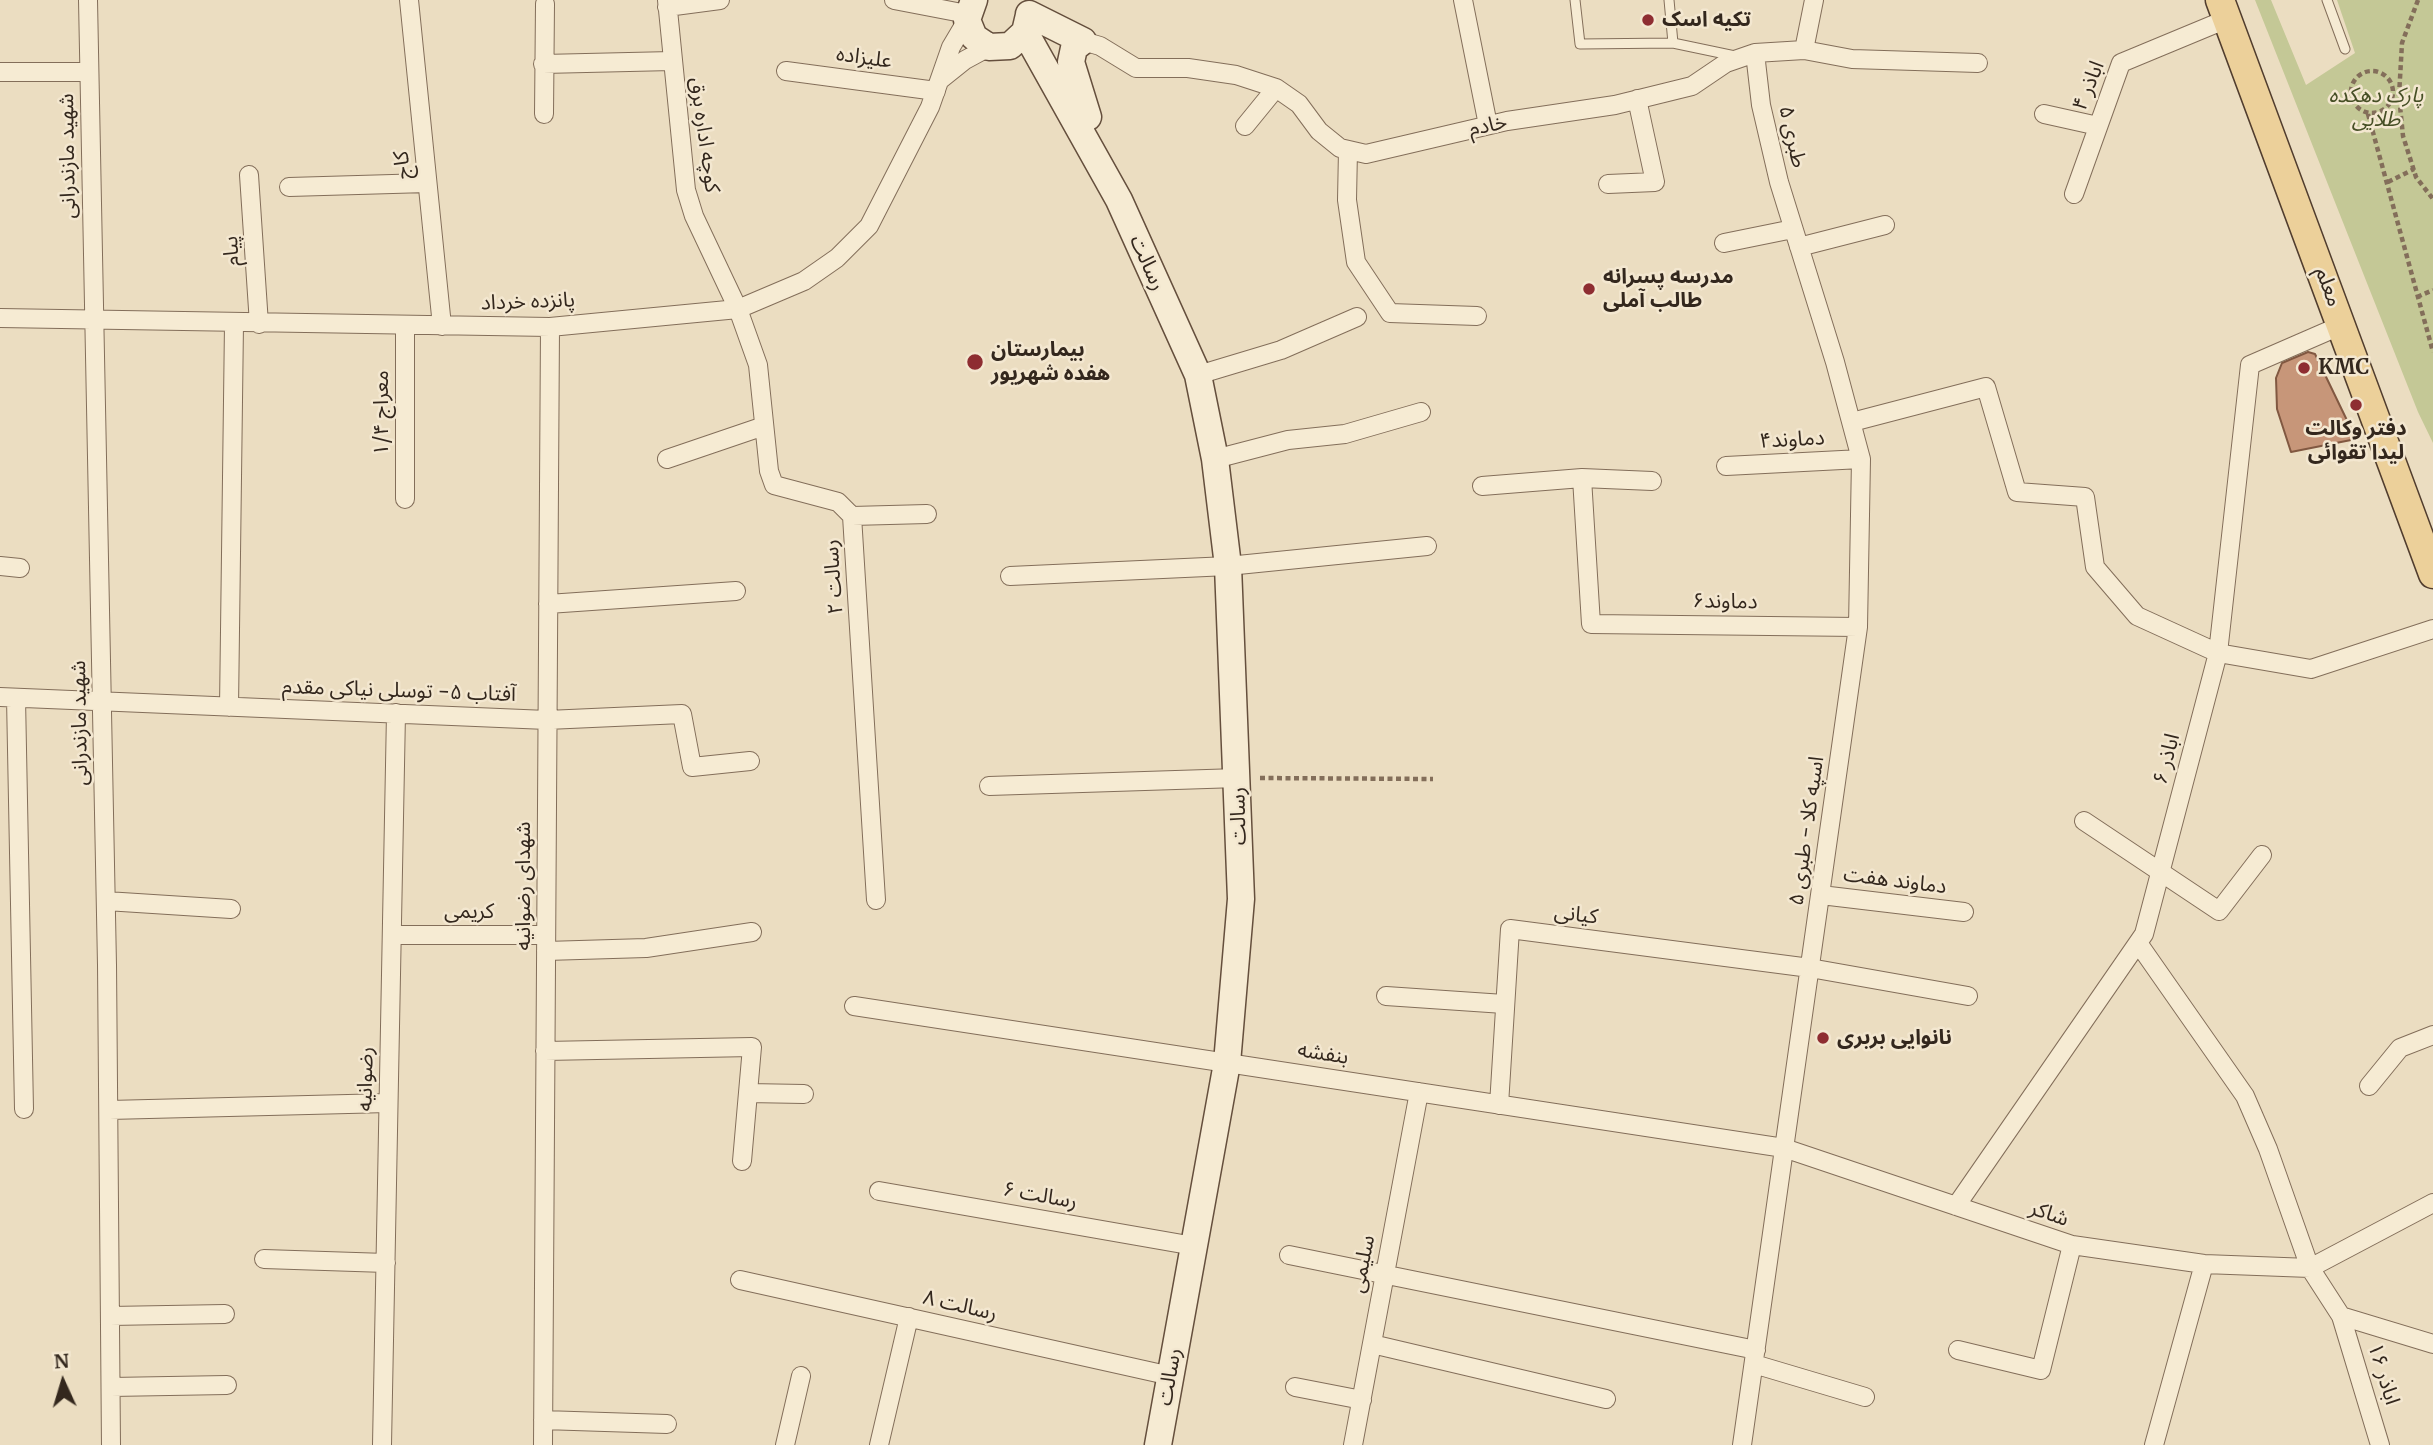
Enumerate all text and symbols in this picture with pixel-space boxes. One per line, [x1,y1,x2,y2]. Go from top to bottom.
place label: تکیه اسک [1662,7,1751,33]
marker: تکیه اسک [1640,12,1656,28]
street label: علیزاده [835,42,893,74]
street label: اباذر ۴ [2068,57,2110,115]
street label: کوچه اداره برق [683,76,725,194]
park label: پارک دهکده طلایی [2329,83,2423,133]
street label: شهید مازندرانی [54,93,82,219]
street label: طبری ۵ [1773,104,1811,170]
street label: خادم [1466,110,1510,142]
street label: کاج [389,150,417,180]
street label: رسالت [1124,231,1170,295]
street label: پیام [218,235,246,267]
place label: مدرسه پسرانه طالب آملی [1603,264,1734,314]
street label: معلم [2309,264,2347,310]
marker: مدرسه پسرانه طالب آملی [1581,281,1597,297]
street label: پانزده خرداد [480,288,576,316]
place label: بیمارستان هفده شهریور [991,337,1110,387]
marker: بیمارستان هفده شهریور [965,352,985,372]
place label: KMC [2318,355,2369,381]
marker: KMC [2296,360,2312,376]
street label: معراج ۱/۴ [369,370,395,456]
marker: دفتر وکالت لیدا تقوائی [2348,397,2364,413]
place label: دفتر وکالت لیدا تقوائی [2305,416,2407,466]
street label: دماوند۴ [1759,426,1825,454]
street label: رسالت ۲ [819,539,849,615]
street label: دماوند۶ [1692,589,1758,615]
street label: شهید مازندرانی [66,660,94,786]
street label: آفتاب ۵- توسلی نیاکی مقدم [282,674,516,708]
street label: اباذر ۶ [2148,731,2186,787]
street label: اسپه کلا - طبری ۵ [1784,755,1830,907]
street label: رسالت [1226,787,1252,845]
street label: شهدای رضوانیه [511,822,537,950]
street label: دماوند هفت [1842,862,1948,900]
street label: کریمی [444,899,494,925]
street label: کیانی [1553,900,1599,930]
place label: نانوایی بربری [1837,1025,1952,1051]
marker: نانوایی بربری [1815,1030,1831,1046]
street label: بنفشه [1296,1038,1350,1070]
street label: رضوانیه [353,1046,379,1112]
street label: رسالت ۶ [1001,1177,1079,1215]
street label: شاکر [2026,1196,2072,1232]
street label: سلیمی [1345,1233,1381,1295]
street label: رسالت ۸ [921,1285,999,1327]
street label: اباذر ۱۶ [2362,1340,2404,1408]
street label: رسالت [1153,1346,1187,1408]
north arrow [28,1347,98,1417]
text: N [53,1349,70,1374]

